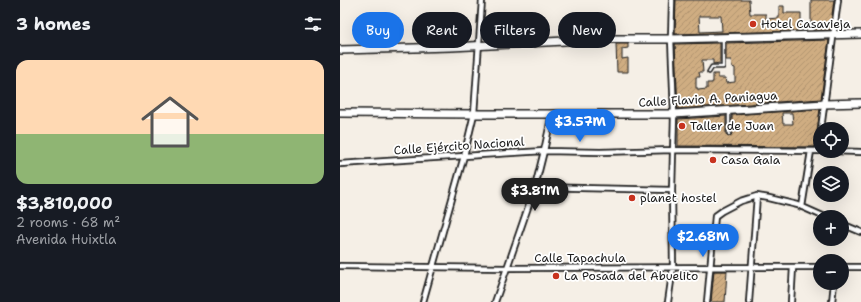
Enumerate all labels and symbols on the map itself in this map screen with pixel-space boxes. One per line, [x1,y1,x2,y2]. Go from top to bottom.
place label: Hotel Casavieja [761,16,851,32]
marker: Hotel Casavieja [748,19,758,29]
street label: Calle Flavio A. Paniagua [638,87,778,111]
pin: $3.57M [547,109,613,143]
place label: Taller de Juan [690,118,774,134]
marker: Taller de Juan [677,121,687,131]
street label: Calle Ejército Nacional [393,133,525,159]
place label: Casa Gaia [721,152,781,168]
marker: Casa Gaia [708,155,718,165]
pin: $3.81M [502,178,568,212]
place label: planet hostel [640,190,717,206]
marker: planet hostel [627,193,637,203]
pin: $2.68M [670,224,736,258]
street label: Calle Tapachula [534,250,626,266]
place label: La Posada del Abuelito [564,268,698,284]
marker: La Posada del Abuelito [551,271,561,281]

